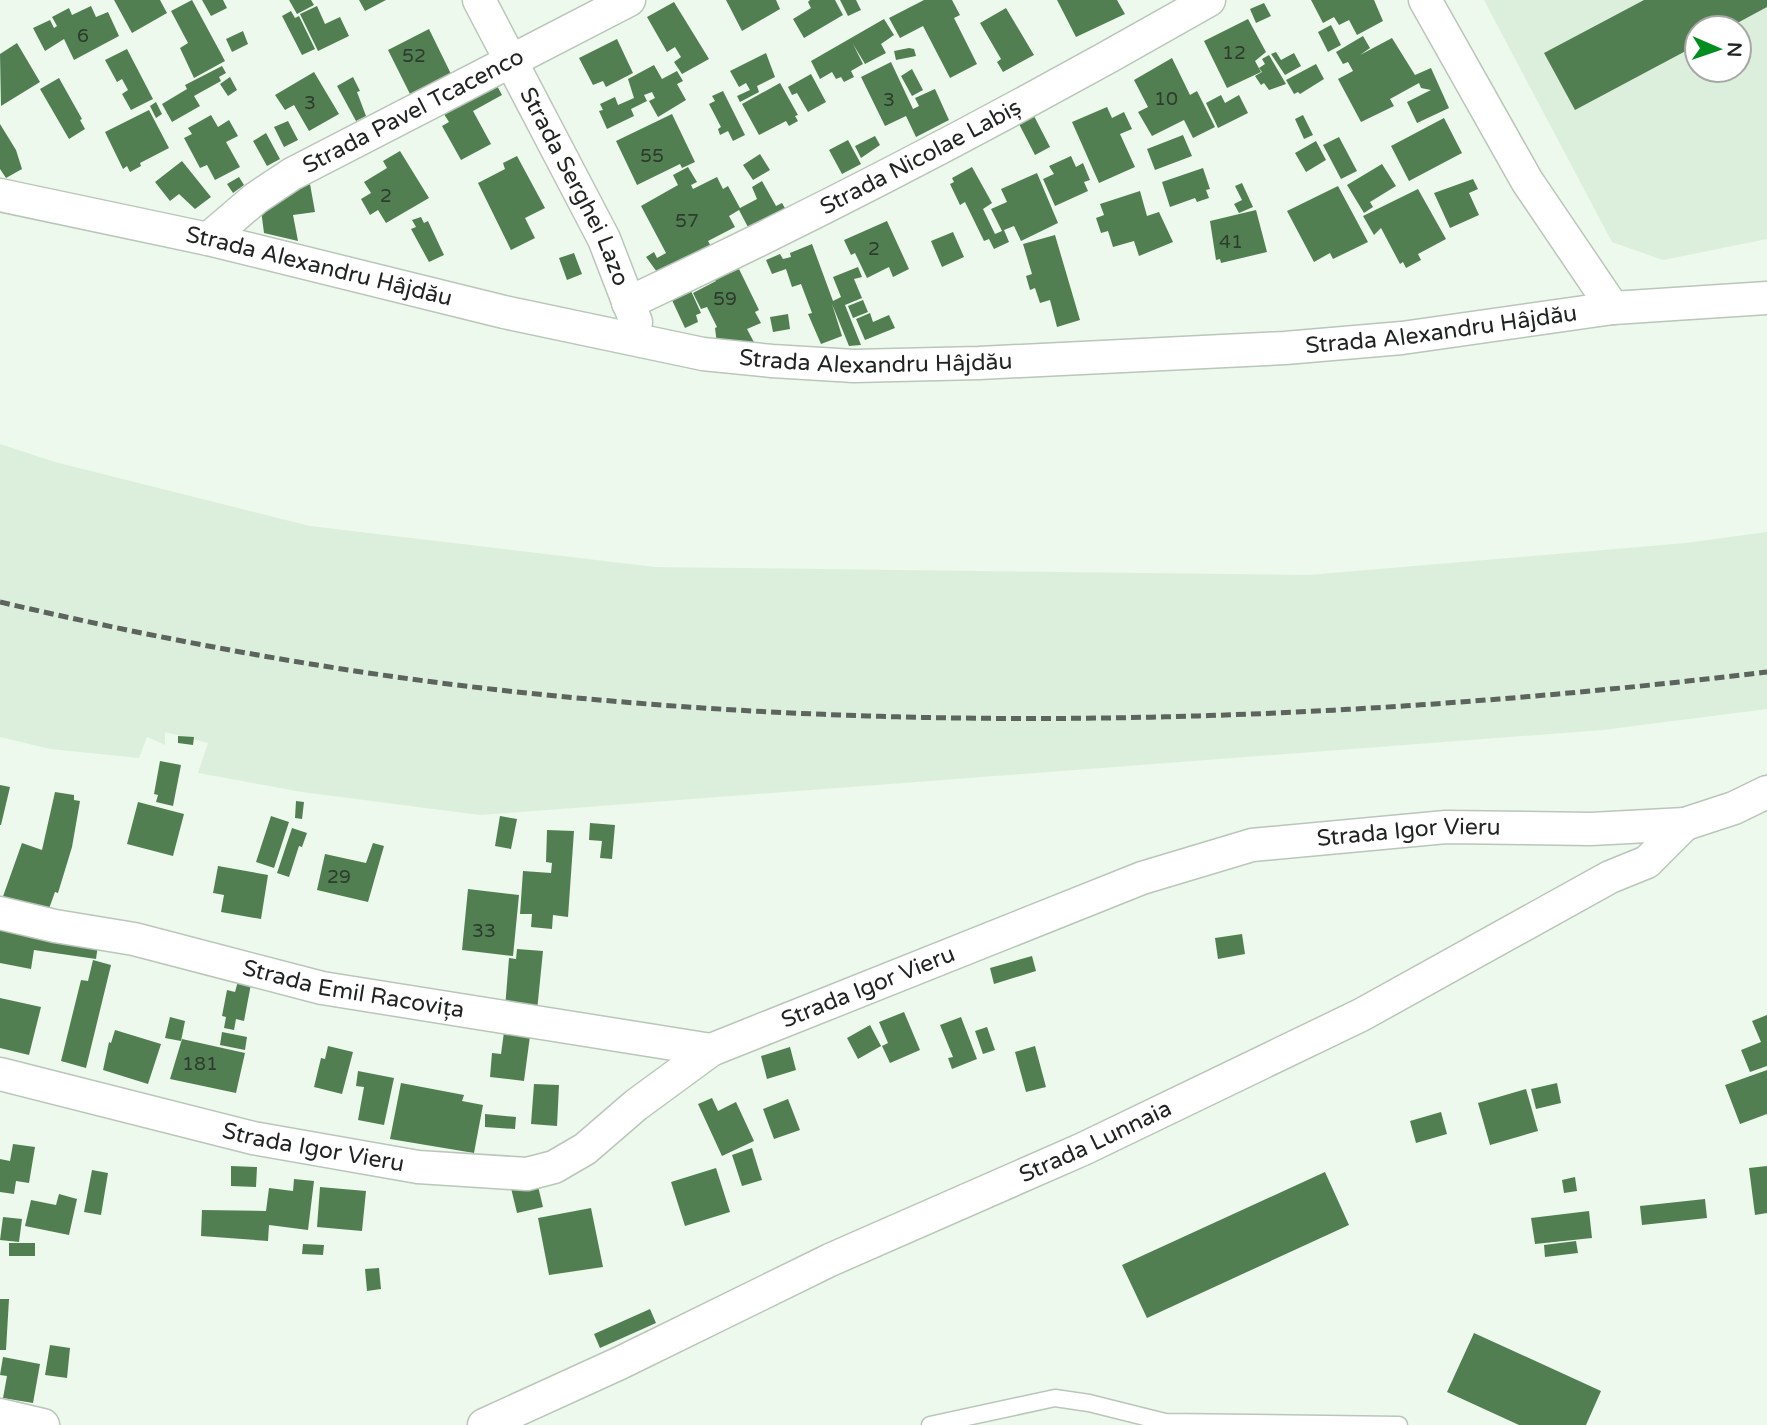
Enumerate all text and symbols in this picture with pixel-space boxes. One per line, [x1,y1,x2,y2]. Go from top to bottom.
north arrow [1683,14,1753,84]
house number: 6 [77,25,89,47]
house number: 12 [1222,42,1246,64]
text: N [1723,42,1745,58]
street label: Strada Pavel Tcacenco [298,43,529,180]
house number: 52 [402,45,426,67]
street label: Strada Serghei Lazo [513,83,635,290]
house number: 10 [1154,88,1178,110]
house number: 3 [883,89,895,111]
house number: 3 [304,92,316,114]
street label: Strada Nicolae Labiș [815,93,1026,221]
house number: 55 [640,145,664,167]
house number: 2 [380,185,392,207]
house number: 57 [675,210,699,232]
street label: Strada Alexandru Hâjdău [183,221,455,313]
house number: 41 [1219,231,1243,253]
house number: 2 [868,238,880,260]
house number: 59 [713,288,737,310]
street label: Strada Alexandru Hâjdău [1304,299,1579,360]
street label: Strada Alexandru Hâjdău [738,344,1013,380]
street label: Strada Igor Vieru [1315,813,1501,853]
house number: 29 [327,866,351,888]
house number: 33 [472,920,496,942]
street label: Strada Igor Vieru [777,940,959,1034]
street label: Strada Emil Racovița [239,954,466,1024]
house number: 181 [182,1053,218,1075]
street label: Strada Lunnaia [1015,1094,1176,1189]
street label: Strada Igor Vieru [219,1117,406,1178]

